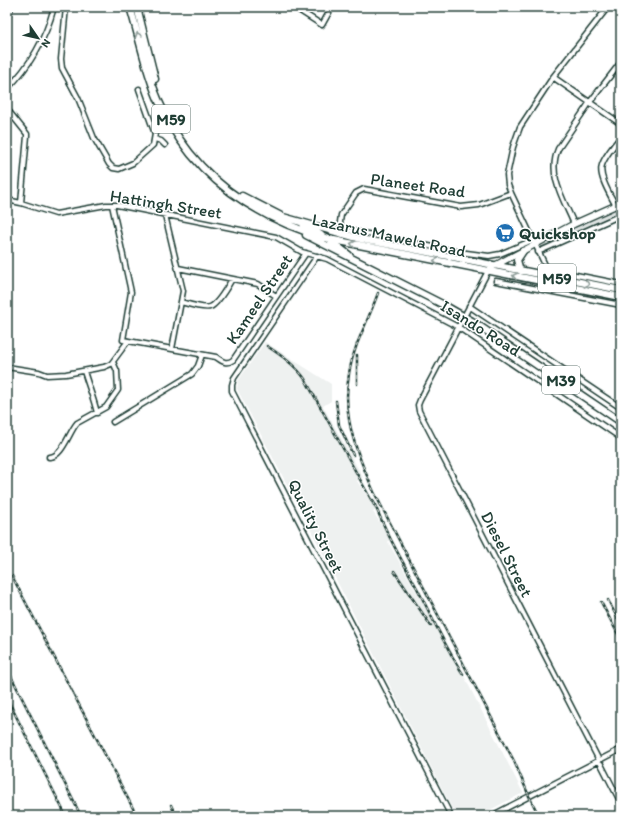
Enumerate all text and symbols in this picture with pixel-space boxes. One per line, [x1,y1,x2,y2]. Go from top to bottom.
north arrow [18,18,58,58]
one-way arrow [134,32,143,39]
text: N [38,37,53,50]
road number: M59 [152,105,190,133]
street label: Planeet Road [369,168,467,202]
street label: Hattingh Street [109,185,223,223]
street label: Lazarus Mawela Road [310,209,469,261]
supermarket icon: Quickshop [494,222,516,244]
place label: Quickshop [519,223,596,244]
one-way arrow [350,241,356,249]
street label: Kameel Street [222,250,297,348]
one-way arrow [433,257,439,265]
road number: M59 [538,264,576,292]
one-way arrow [512,273,518,281]
one-way arrow [584,279,590,287]
street label: Isando Road [437,295,525,361]
road number: M39 [542,366,580,394]
street label: Quality Street [284,476,348,576]
street label: Diesel Street [477,508,537,601]

